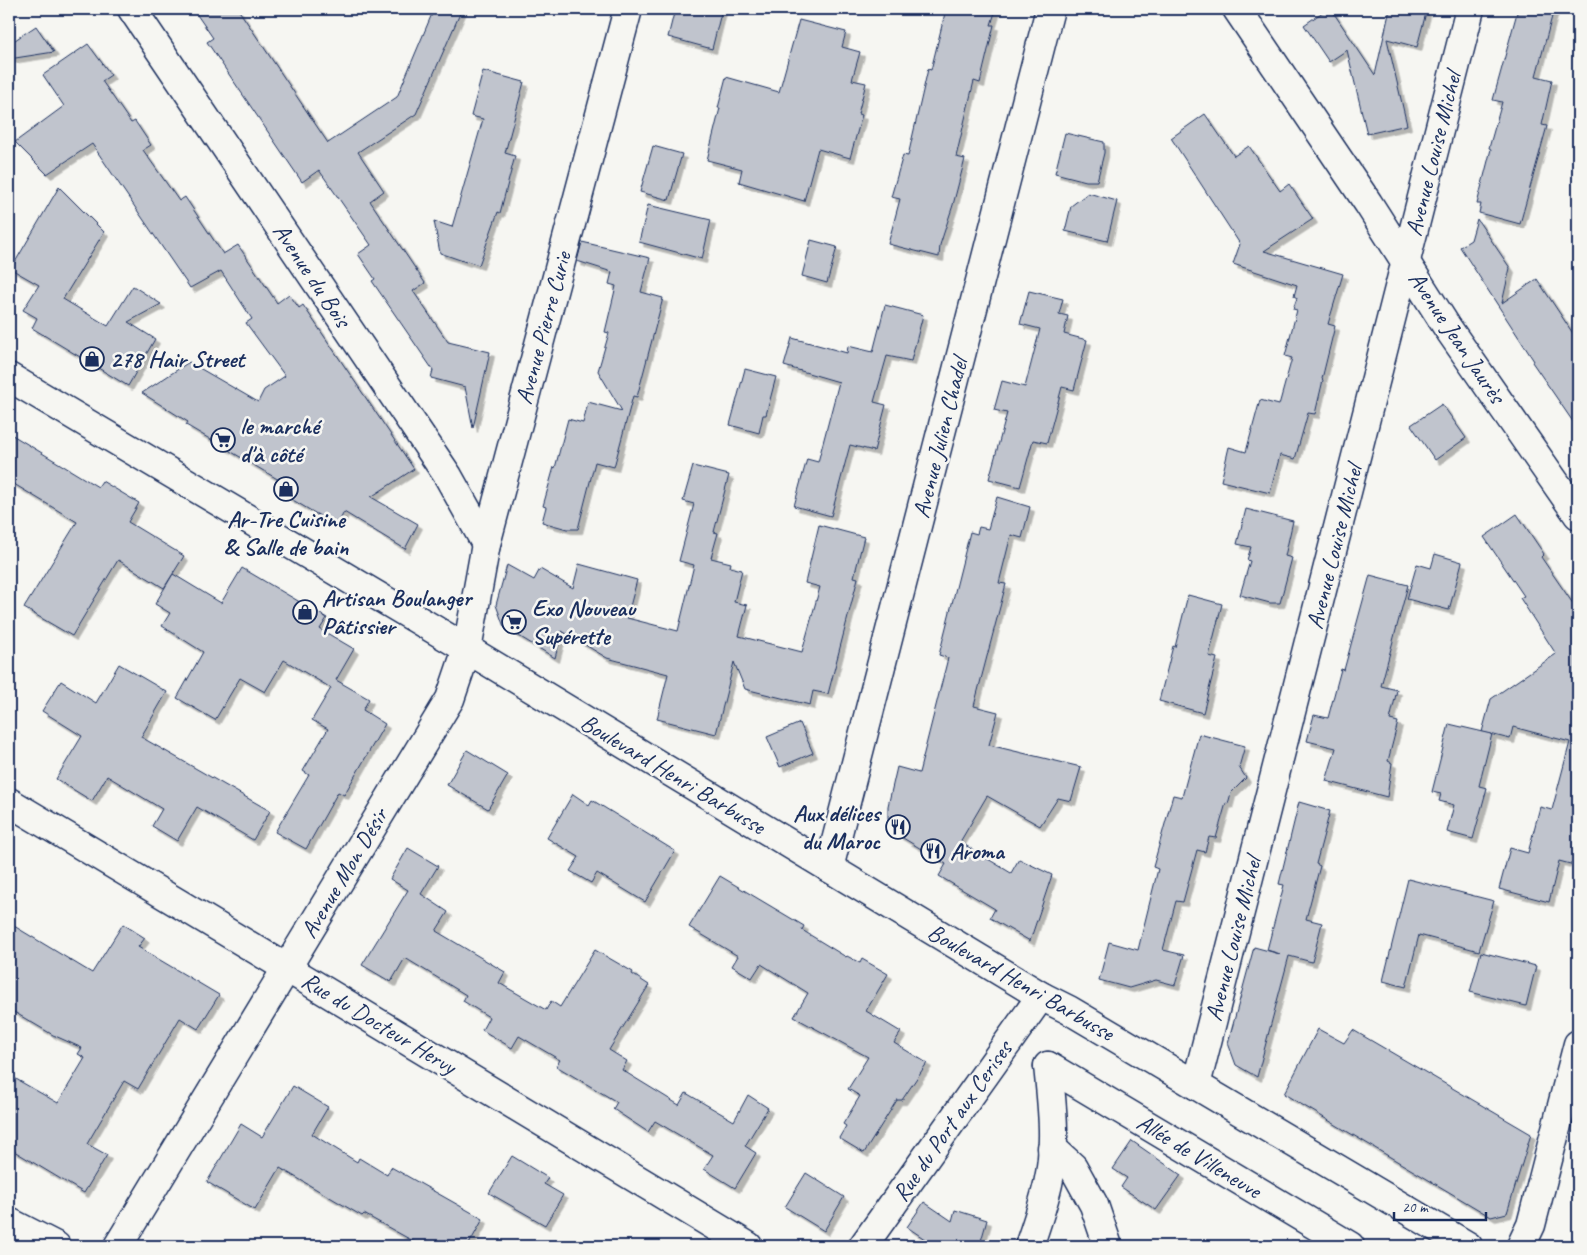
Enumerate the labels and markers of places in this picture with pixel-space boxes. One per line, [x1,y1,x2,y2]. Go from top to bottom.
place label: 278 Hair Street [110,344,247,374]
shop icon: 278 Hair Street [79,346,105,372]
place label: le marché d'à côté [240,411,323,469]
supermarket icon: le marché d'à côté [210,427,236,453]
shop icon: Ar-Tre Cuisine & Salle de bain [273,476,299,502]
place label: Ar-Tre Cuisine & Salle de bain [224,504,349,562]
place label: Artisan Boulanger Pâtissier [322,583,473,641]
place label: Exo Nouveau Supérette [532,593,637,651]
shop icon: Artisan Boulanger Pâtissier [292,599,318,625]
supermarket icon: Exo Nouveau Supérette [501,609,527,635]
place label: Aux délices du Maroc [793,798,883,856]
restaurant icon: Aux délices du Maroc [885,814,911,840]
place label: Aroma [950,836,1006,866]
restaurant icon: Aroma [920,838,946,864]

